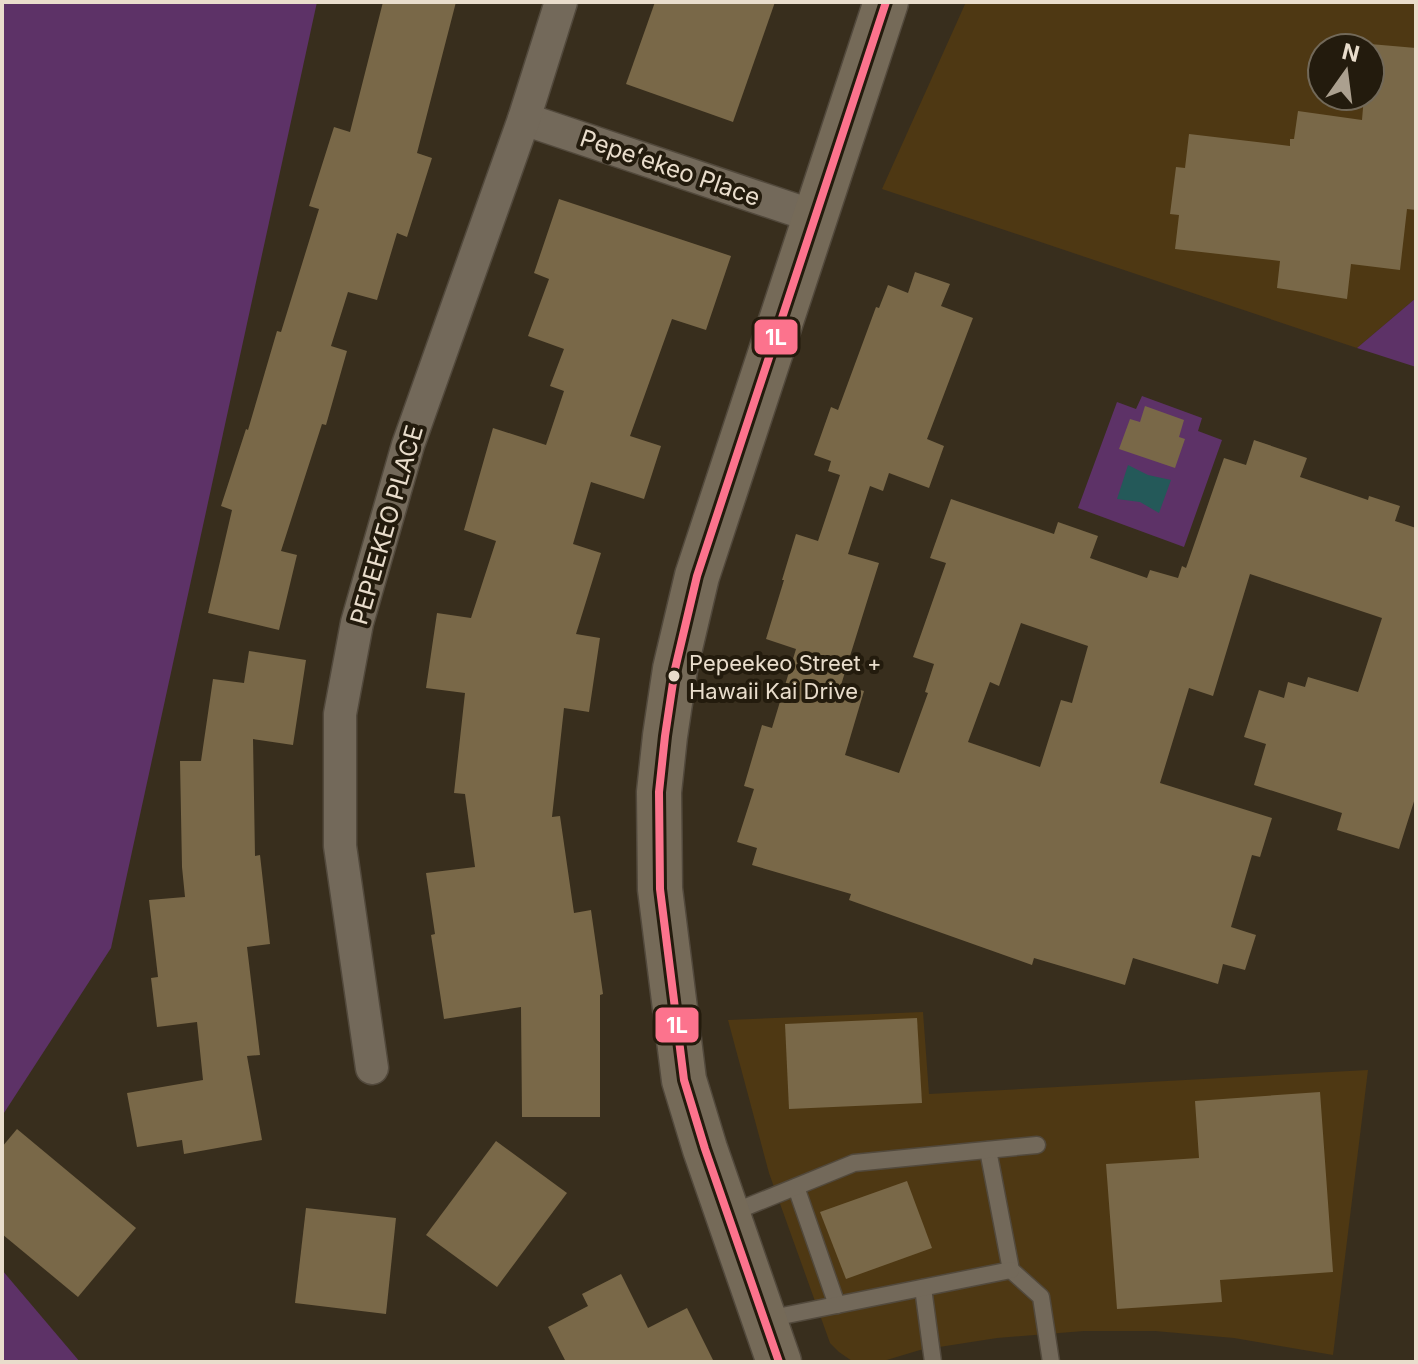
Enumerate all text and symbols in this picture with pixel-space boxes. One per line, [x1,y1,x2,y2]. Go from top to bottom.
north arrow [1306,32,1386,112]
text: N [1340,38,1362,67]
street label: Pepeʻekeo Place [576,123,764,212]
line badge: 1L [753,318,799,356]
text: 1L [765,324,787,350]
street label: PEPEEKEO PLACE [344,422,429,628]
place label: Pepeekeo Street + Hawaii Kai Drive [689,650,882,704]
marker: Pepeekeo Street + Hawaii Kai Drive [666,668,682,684]
line badge: 1L [654,1006,700,1044]
text: 1L [666,1012,688,1038]

